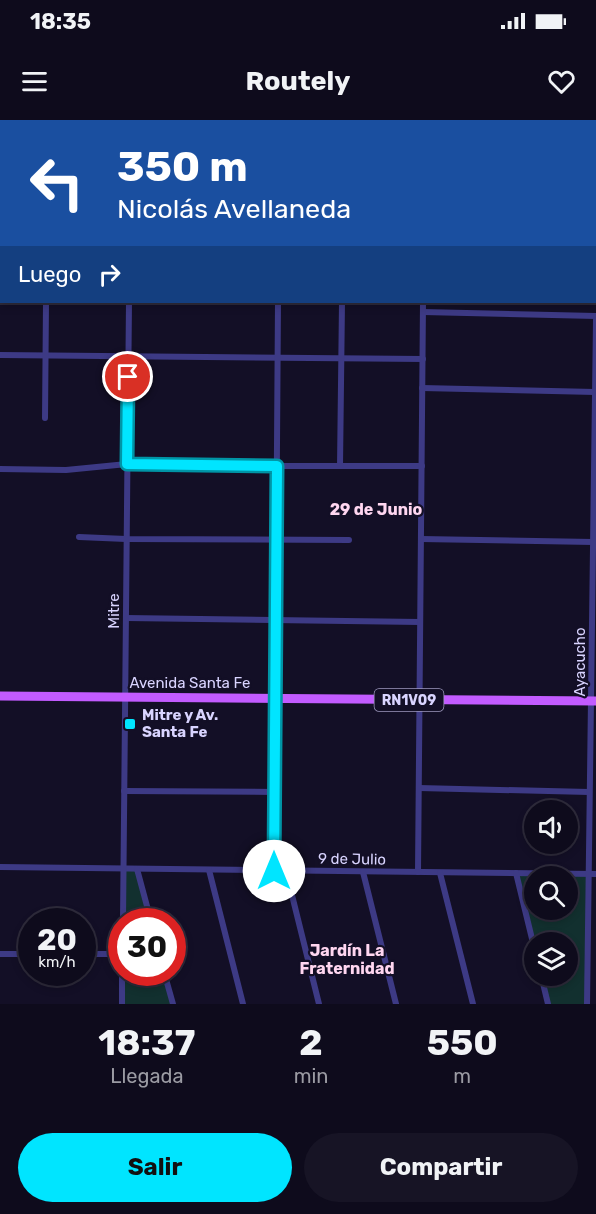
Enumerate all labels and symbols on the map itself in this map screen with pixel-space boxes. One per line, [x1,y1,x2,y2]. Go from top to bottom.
pin [102,351,153,402]
district label: 29 de Junio [330,500,423,519]
street label: Mitre [105,593,123,629]
street label: Ayacucho [571,627,589,697]
street label: Avenida Santa Fe [129,674,251,692]
road number: RN1V09 [374,689,444,711]
place label: Mitre y Av. Santa Fe [142,706,218,741]
marker: Mitre y Av. Santa Fe [123,717,137,731]
position arrow [242,839,306,903]
street label: 9 de Julio [318,849,386,869]
speed limit sign: 30 [108,908,186,986]
district label: Jardín La Fraternidad [300,941,394,978]

